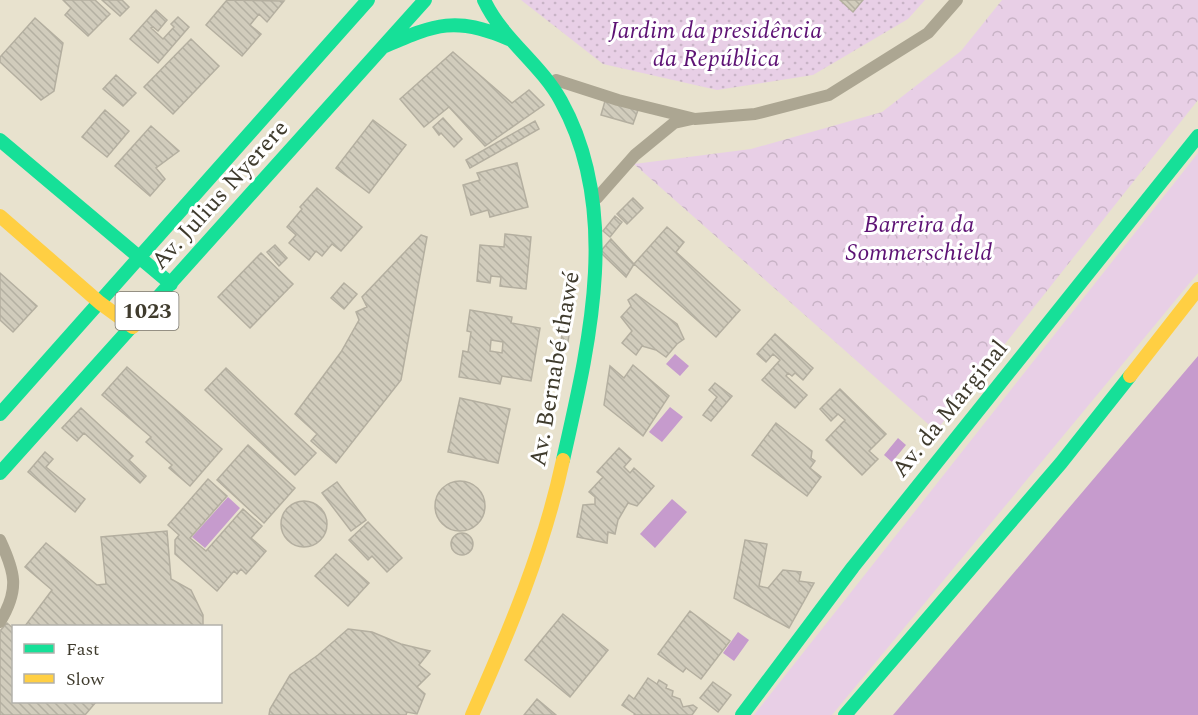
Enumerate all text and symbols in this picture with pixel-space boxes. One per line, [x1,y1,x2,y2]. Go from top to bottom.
park label: Jardim da presidência da República [608,13,822,77]
street label: Av. Julius Nyerere [143,112,297,278]
park label: Barreira da Sommerschield [846,207,992,271]
street label: Av. Bernabé thawé [520,269,590,469]
road number: 1023 [116,292,178,330]
street label: Av. da Marginal [883,332,1017,486]
legend [12,625,222,703]
text: Fast [66,636,99,663]
text: Slow [66,666,105,693]

